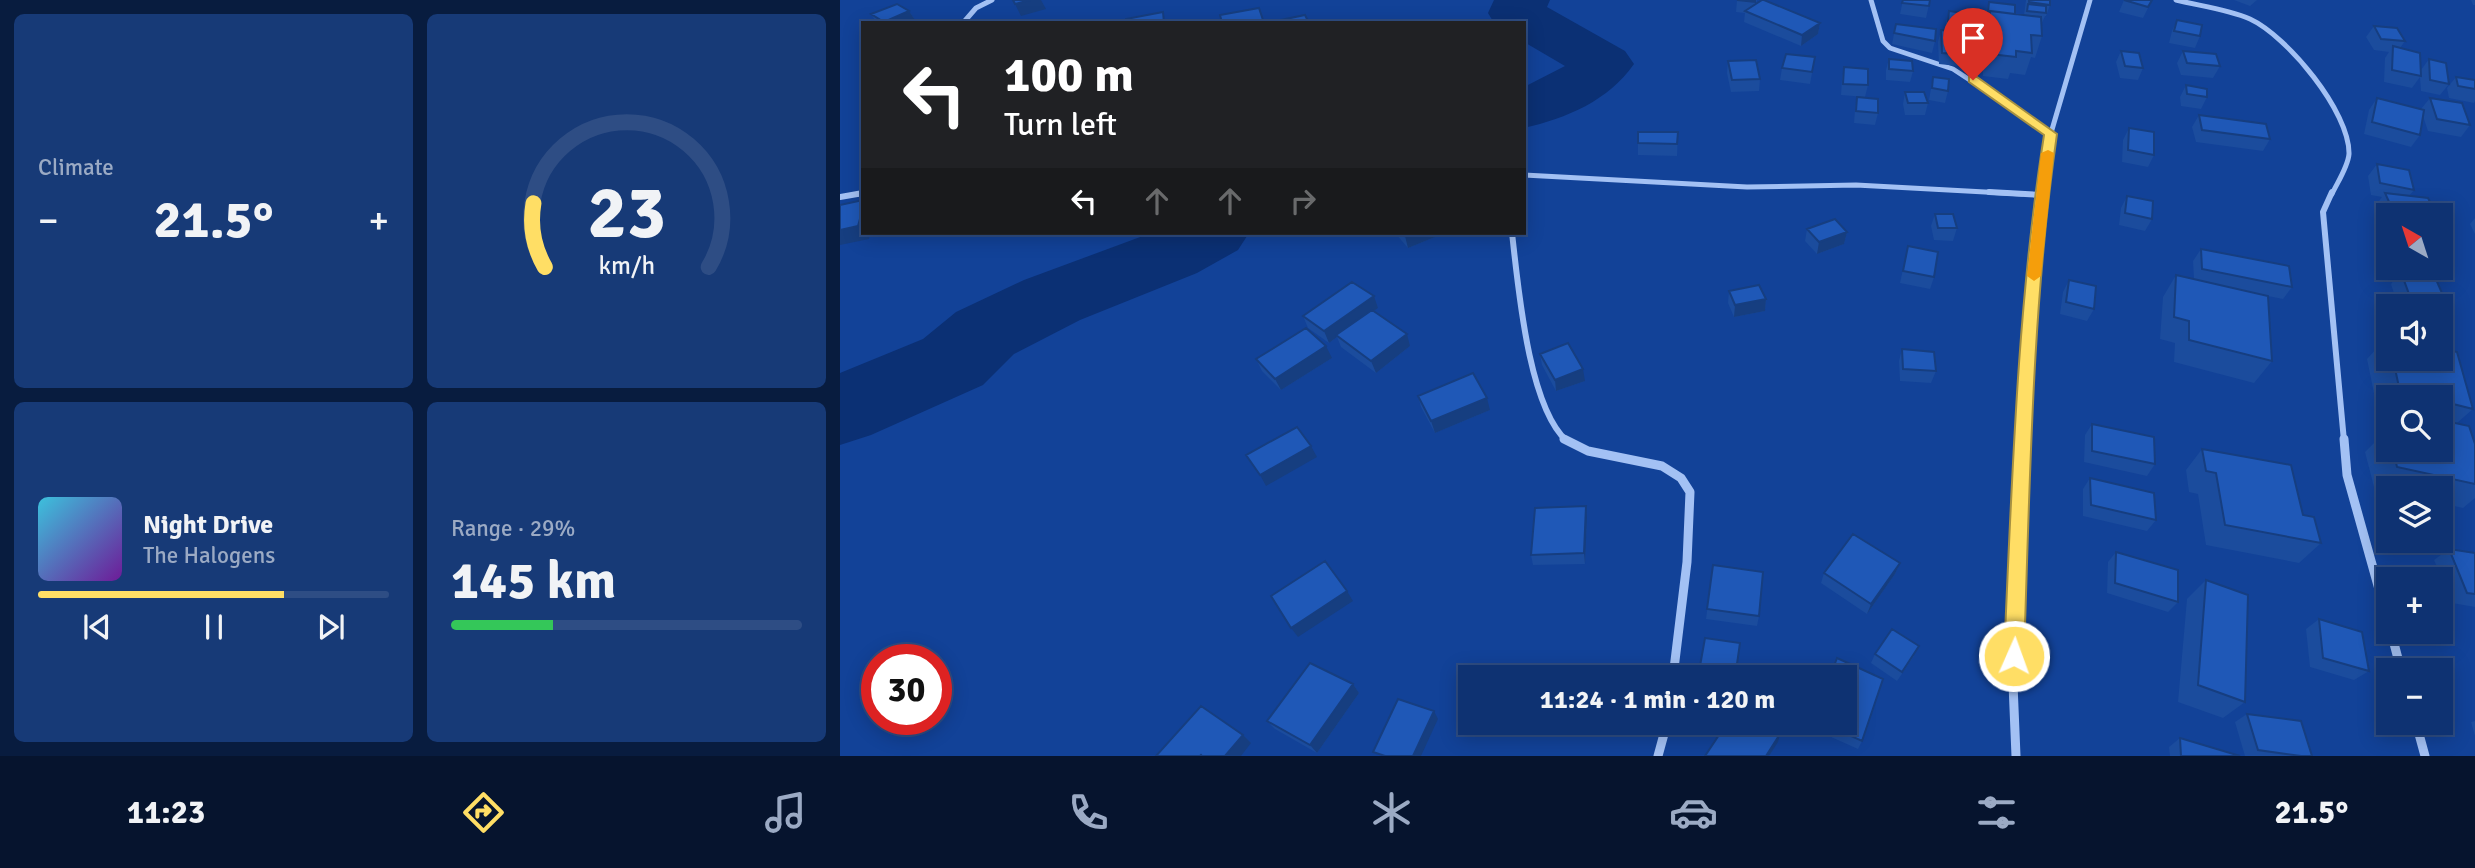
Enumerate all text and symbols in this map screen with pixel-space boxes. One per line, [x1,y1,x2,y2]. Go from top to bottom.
pin [1943,8,2003,80]
icon: arrive [1954,19,1992,57]
text: 100 m [1004,45,1134,105]
icon: left [889,49,980,140]
text: Turn left [1004,105,1117,144]
text: Climate [38,153,114,182]
text: 23 [587,169,666,258]
icon: left [1065,182,1103,220]
icon: ahead [1138,182,1176,220]
icon: ahead [1211,182,1249,220]
icon: right [1284,182,1322,220]
text: 21.5° [154,188,273,252]
text: − [38,197,59,244]
text: + [368,197,389,244]
north arrow [2376,203,2454,280]
map controls [2376,203,2453,735]
text: km/h [598,250,655,281]
button: sound [2376,294,2453,371]
button: search [2376,385,2453,462]
button: layers [2376,476,2453,553]
text: Night Drive [143,509,273,541]
text: Range · 29% [451,514,575,543]
text: The Halogens [143,541,275,570]
text: 145 km [451,549,616,613]
button: + [2376,567,2453,644]
icon: previous [78,608,116,646]
icon: pause [195,608,233,646]
icon: next [312,608,350,646]
position arrow [1977,619,2051,693]
speed limit sign: 30 [861,644,952,735]
button: − [2376,658,2453,735]
text: 11:24 · 1 min · 120 m [1540,684,1775,716]
icon: directions [459,788,508,837]
icon: music [761,788,810,837]
icon: phone [1064,788,1113,837]
icon: climate [1367,788,1416,837]
icon: car [1669,788,1718,837]
icon: filters [1972,788,2021,837]
text: 11:23 [127,793,205,832]
text: 21.5° [2274,793,2348,832]

